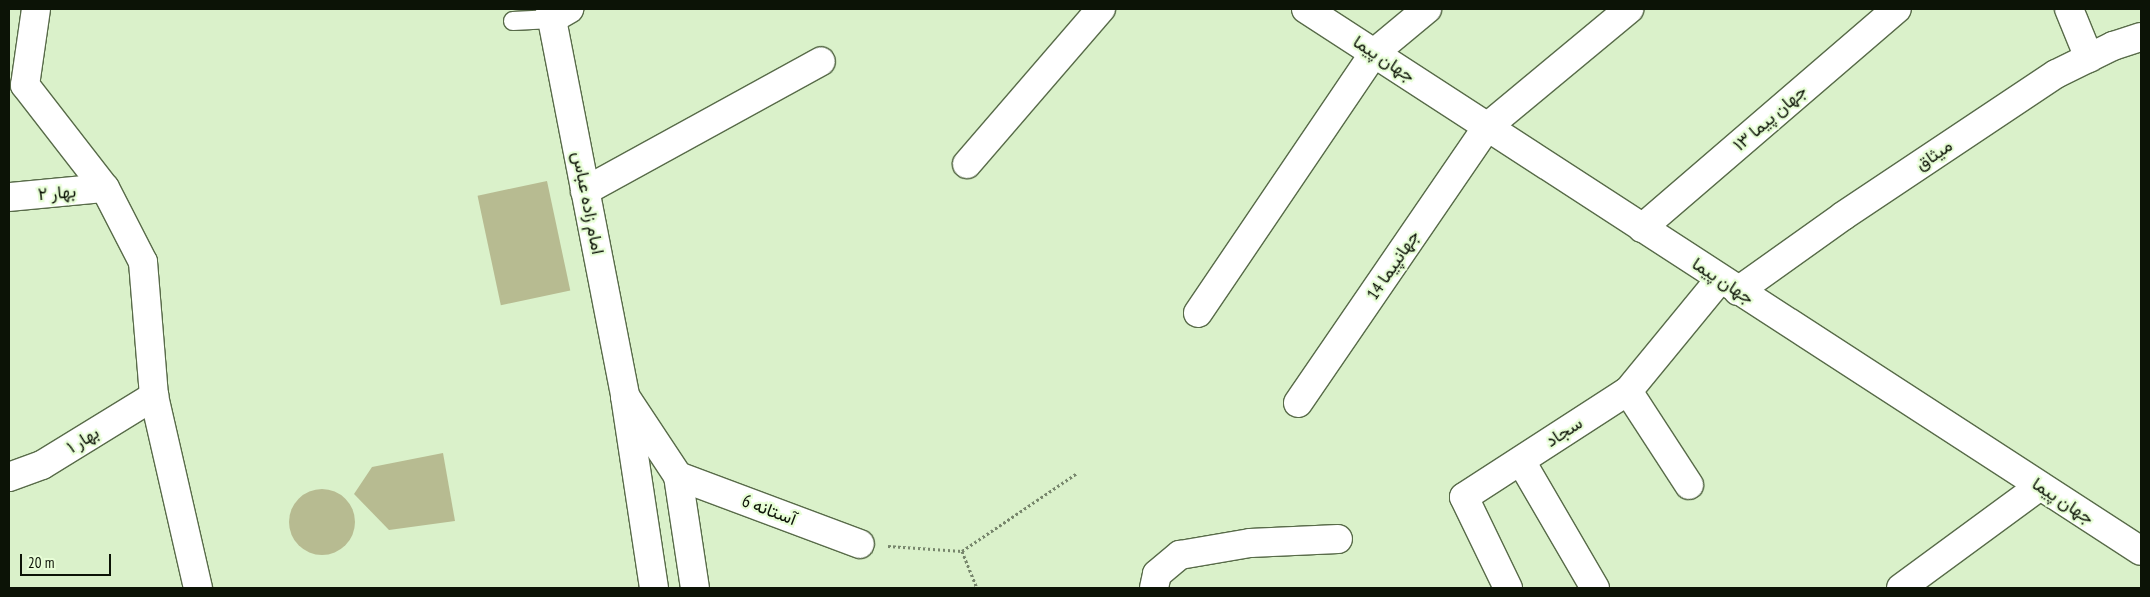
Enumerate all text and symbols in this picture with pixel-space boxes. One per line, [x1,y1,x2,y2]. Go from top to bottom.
street label: جهان پیما [1349,31,1419,87]
street label: جهان پیما ۱۳ [1729,80,1811,156]
street label: ميثاق [1911,135,1957,175]
street label: امام زاده عباس [567,150,609,256]
street label: بهار ۲ [37,181,77,205]
street label: جهانپیما 14 [1362,226,1424,304]
street label: جهان پیما [1688,253,1758,309]
street label: سجاد [1541,412,1587,452]
street label: بهار ۱ [63,422,103,458]
street label: جهان پیما [2028,473,2098,529]
street label: آستانه 6 [739,490,799,530]
scale bar [22,544,114,576]
text: 20 m [28,553,54,572]

